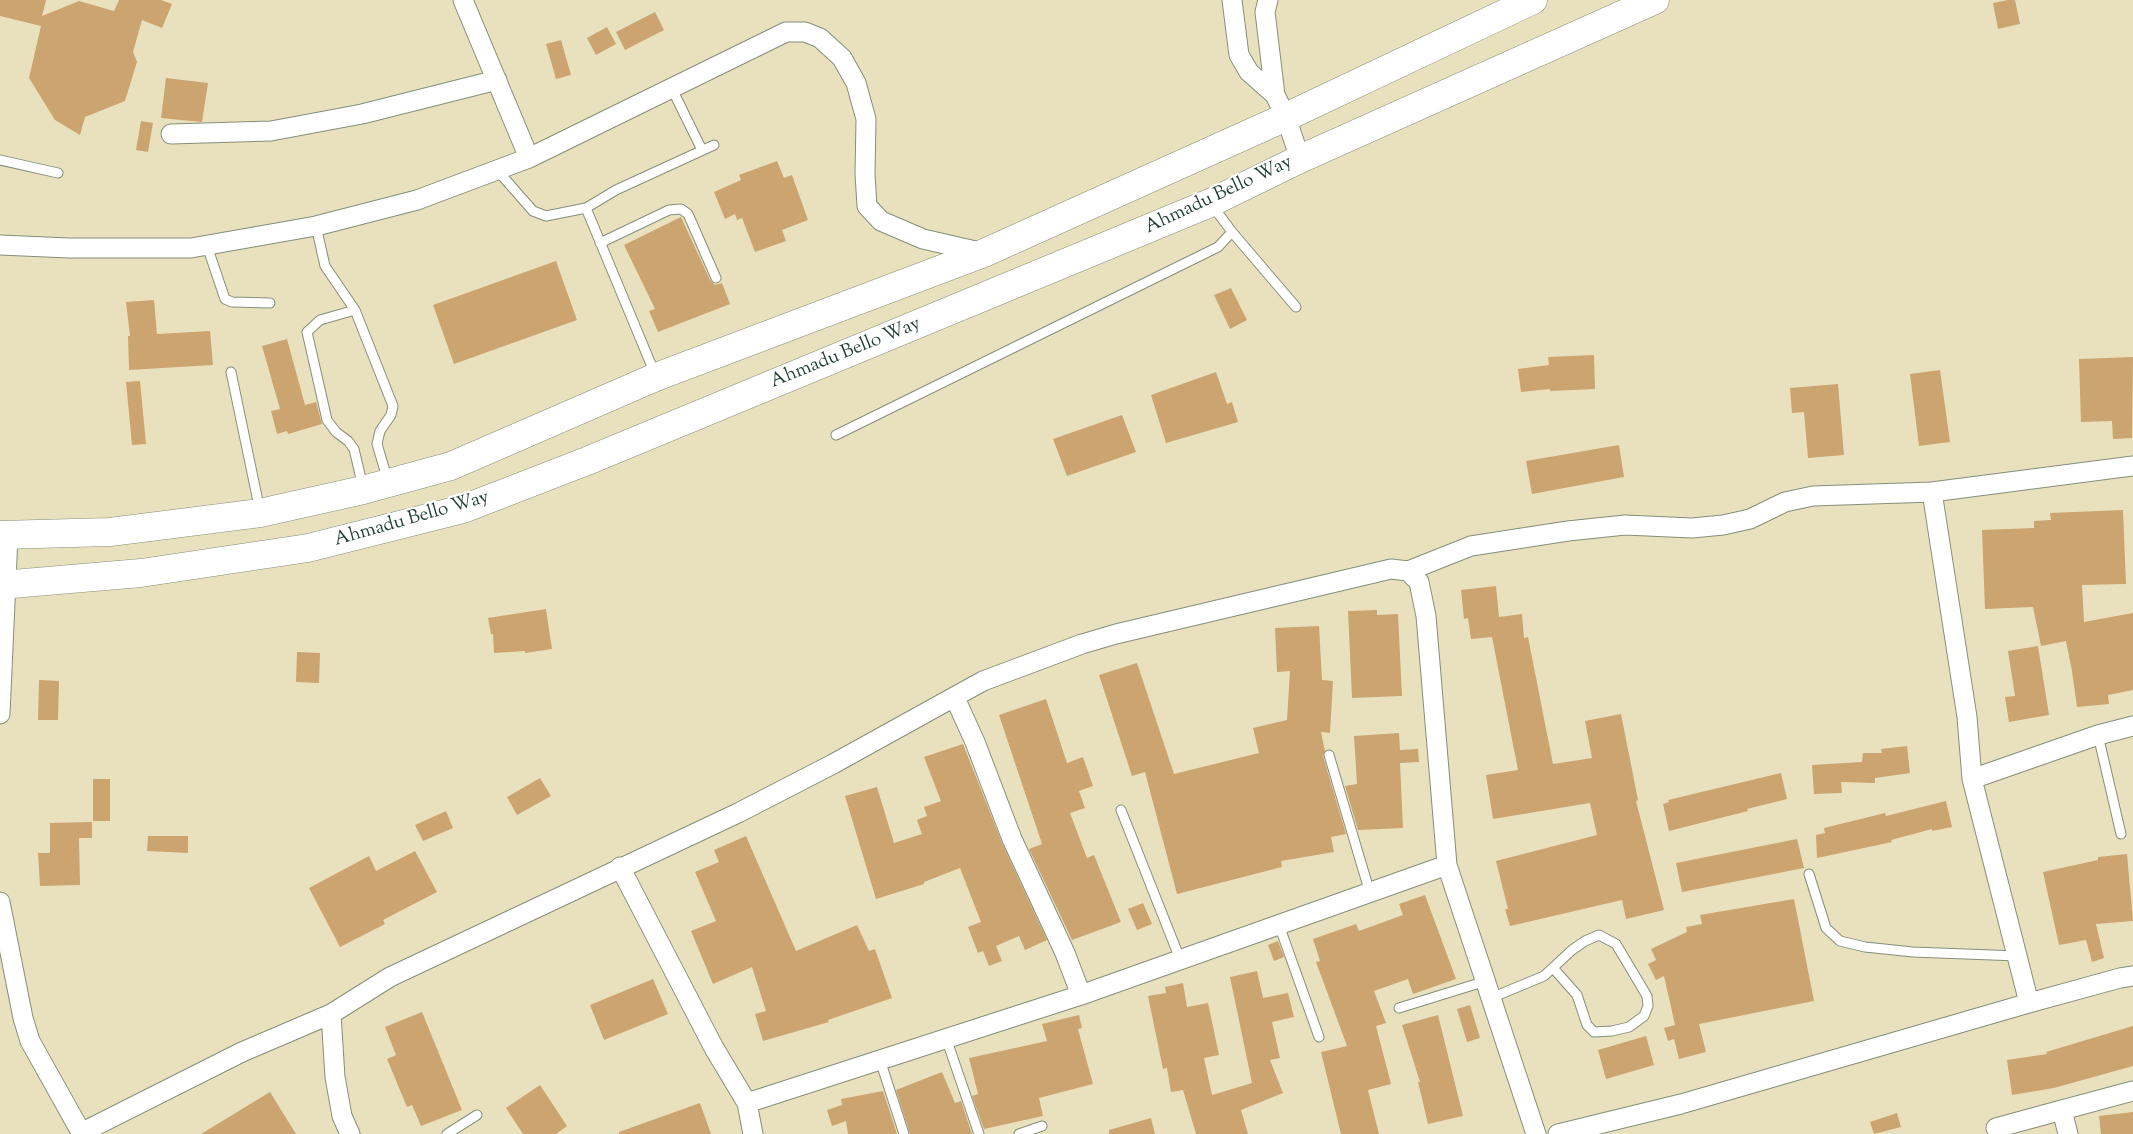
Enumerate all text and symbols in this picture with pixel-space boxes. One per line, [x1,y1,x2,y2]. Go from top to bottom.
street label: Ahmadu Bello Way [1142,152,1296,240]
street label: Ahmadu Bello Way [768,313,924,395]
street label: Ahmadu Bello Way [332,487,492,553]

